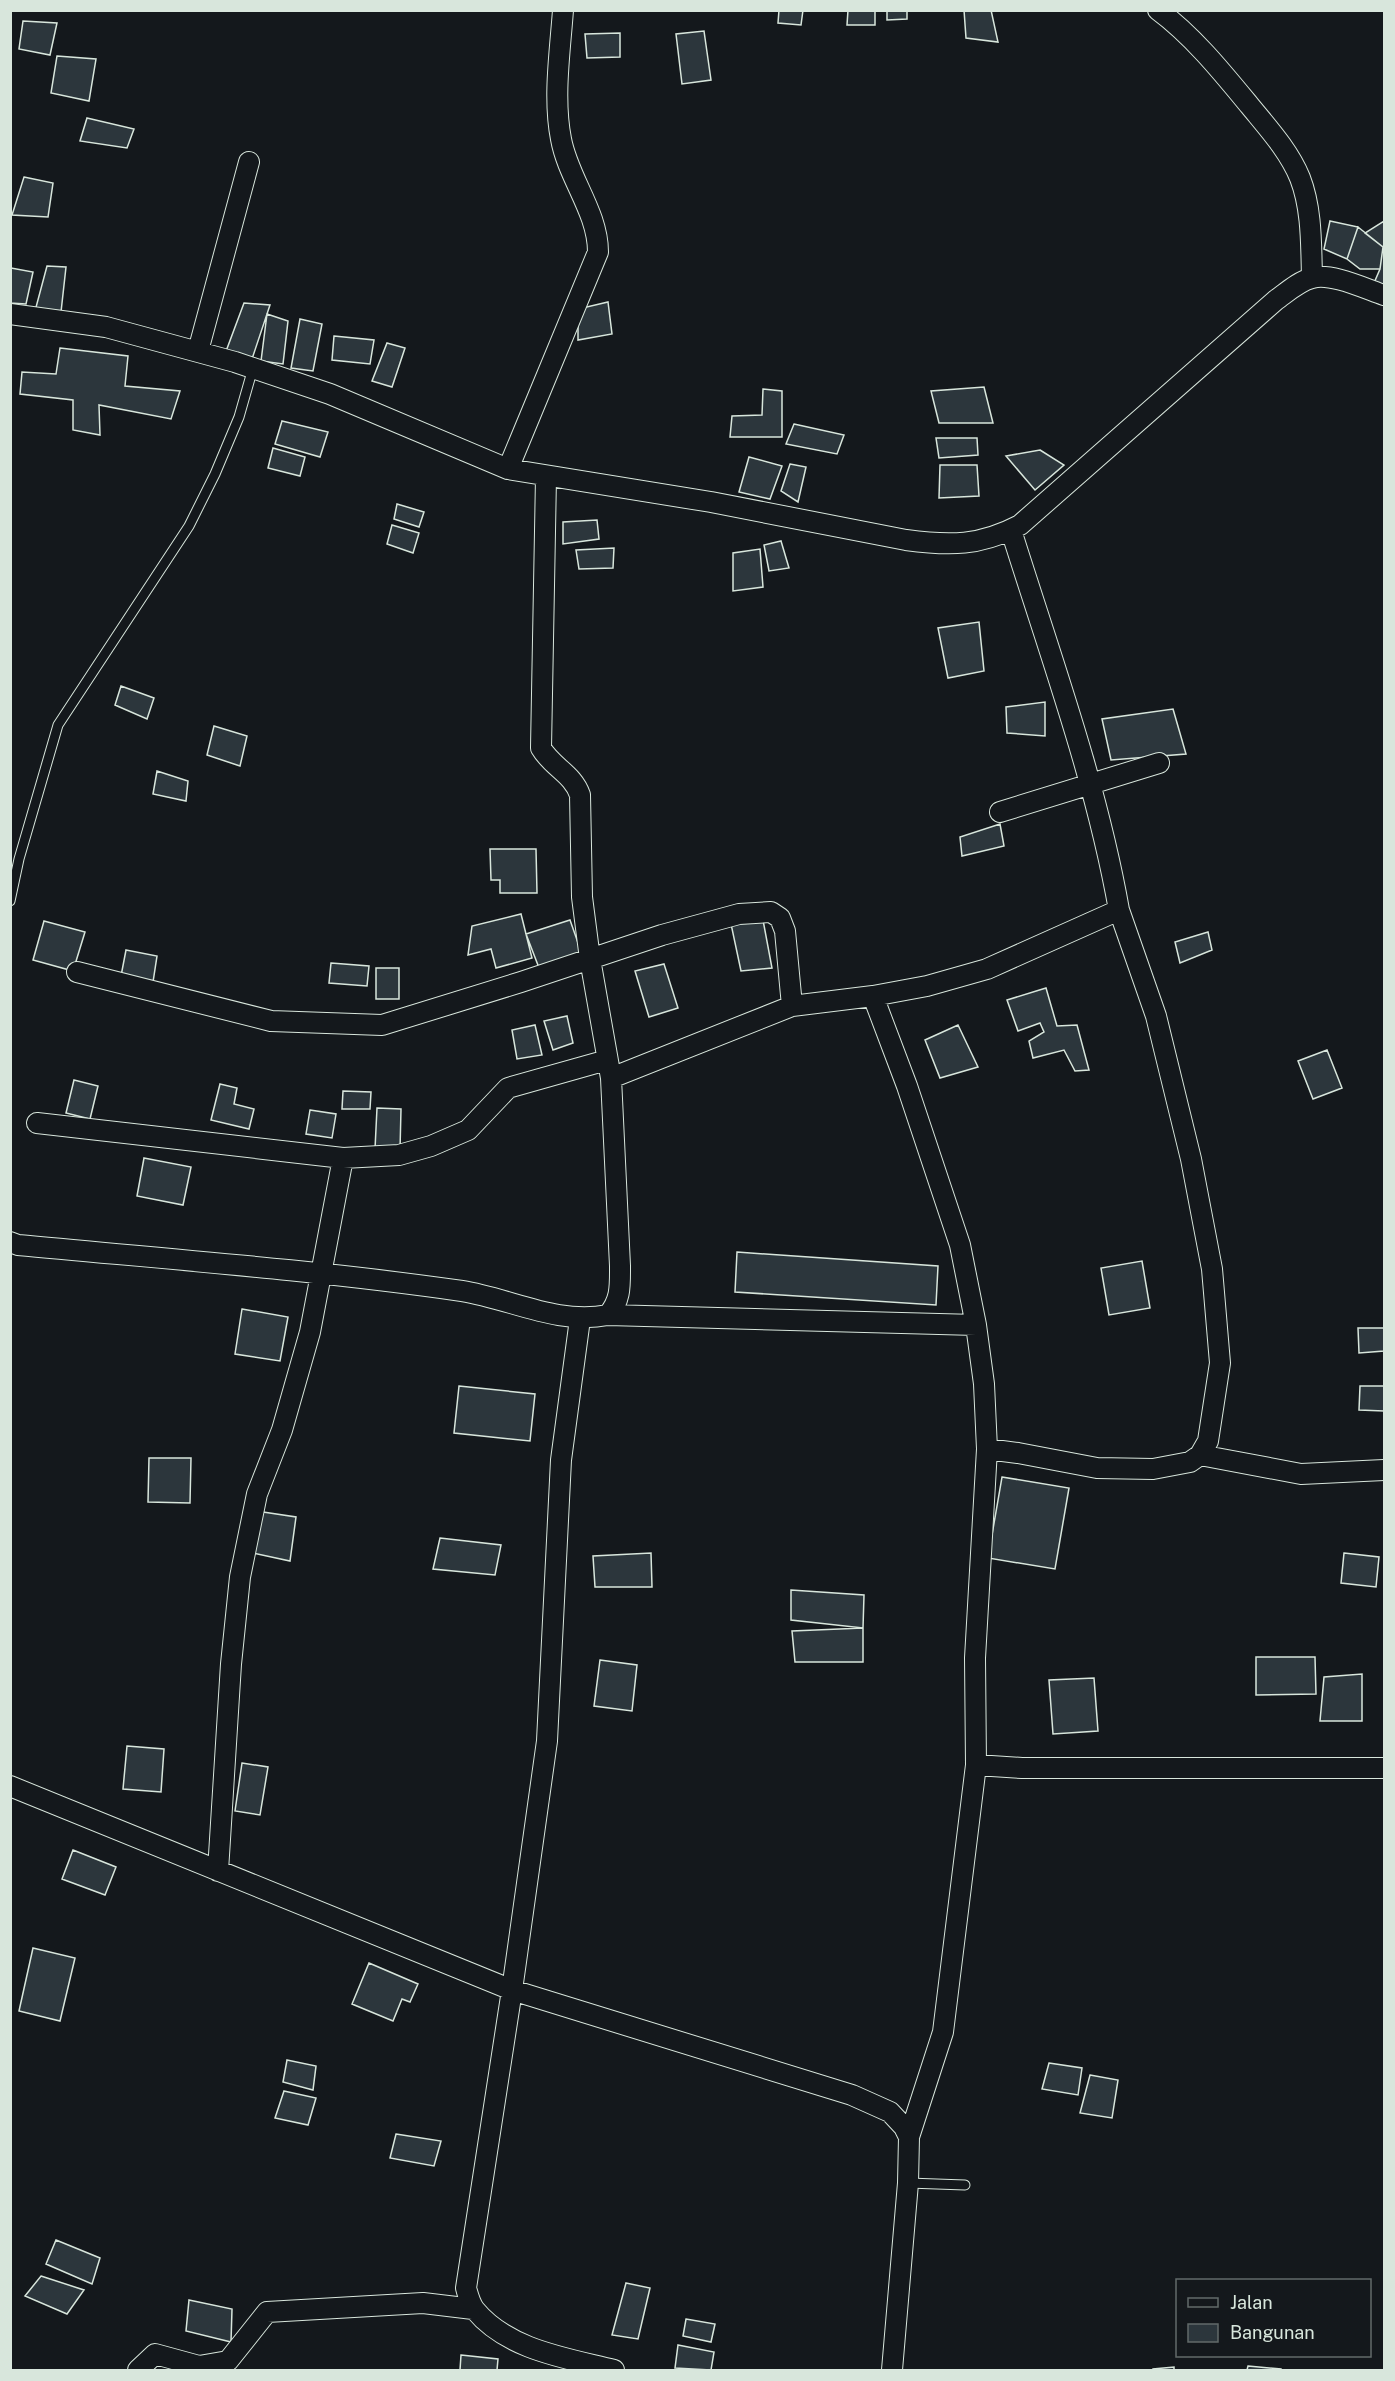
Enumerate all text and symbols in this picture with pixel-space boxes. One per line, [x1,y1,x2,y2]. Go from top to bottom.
legend [1176,2279,1371,2357]
text: Jalan [1230,2292,1273,2313]
text: Bangunan [1230,2322,1315,2343]

